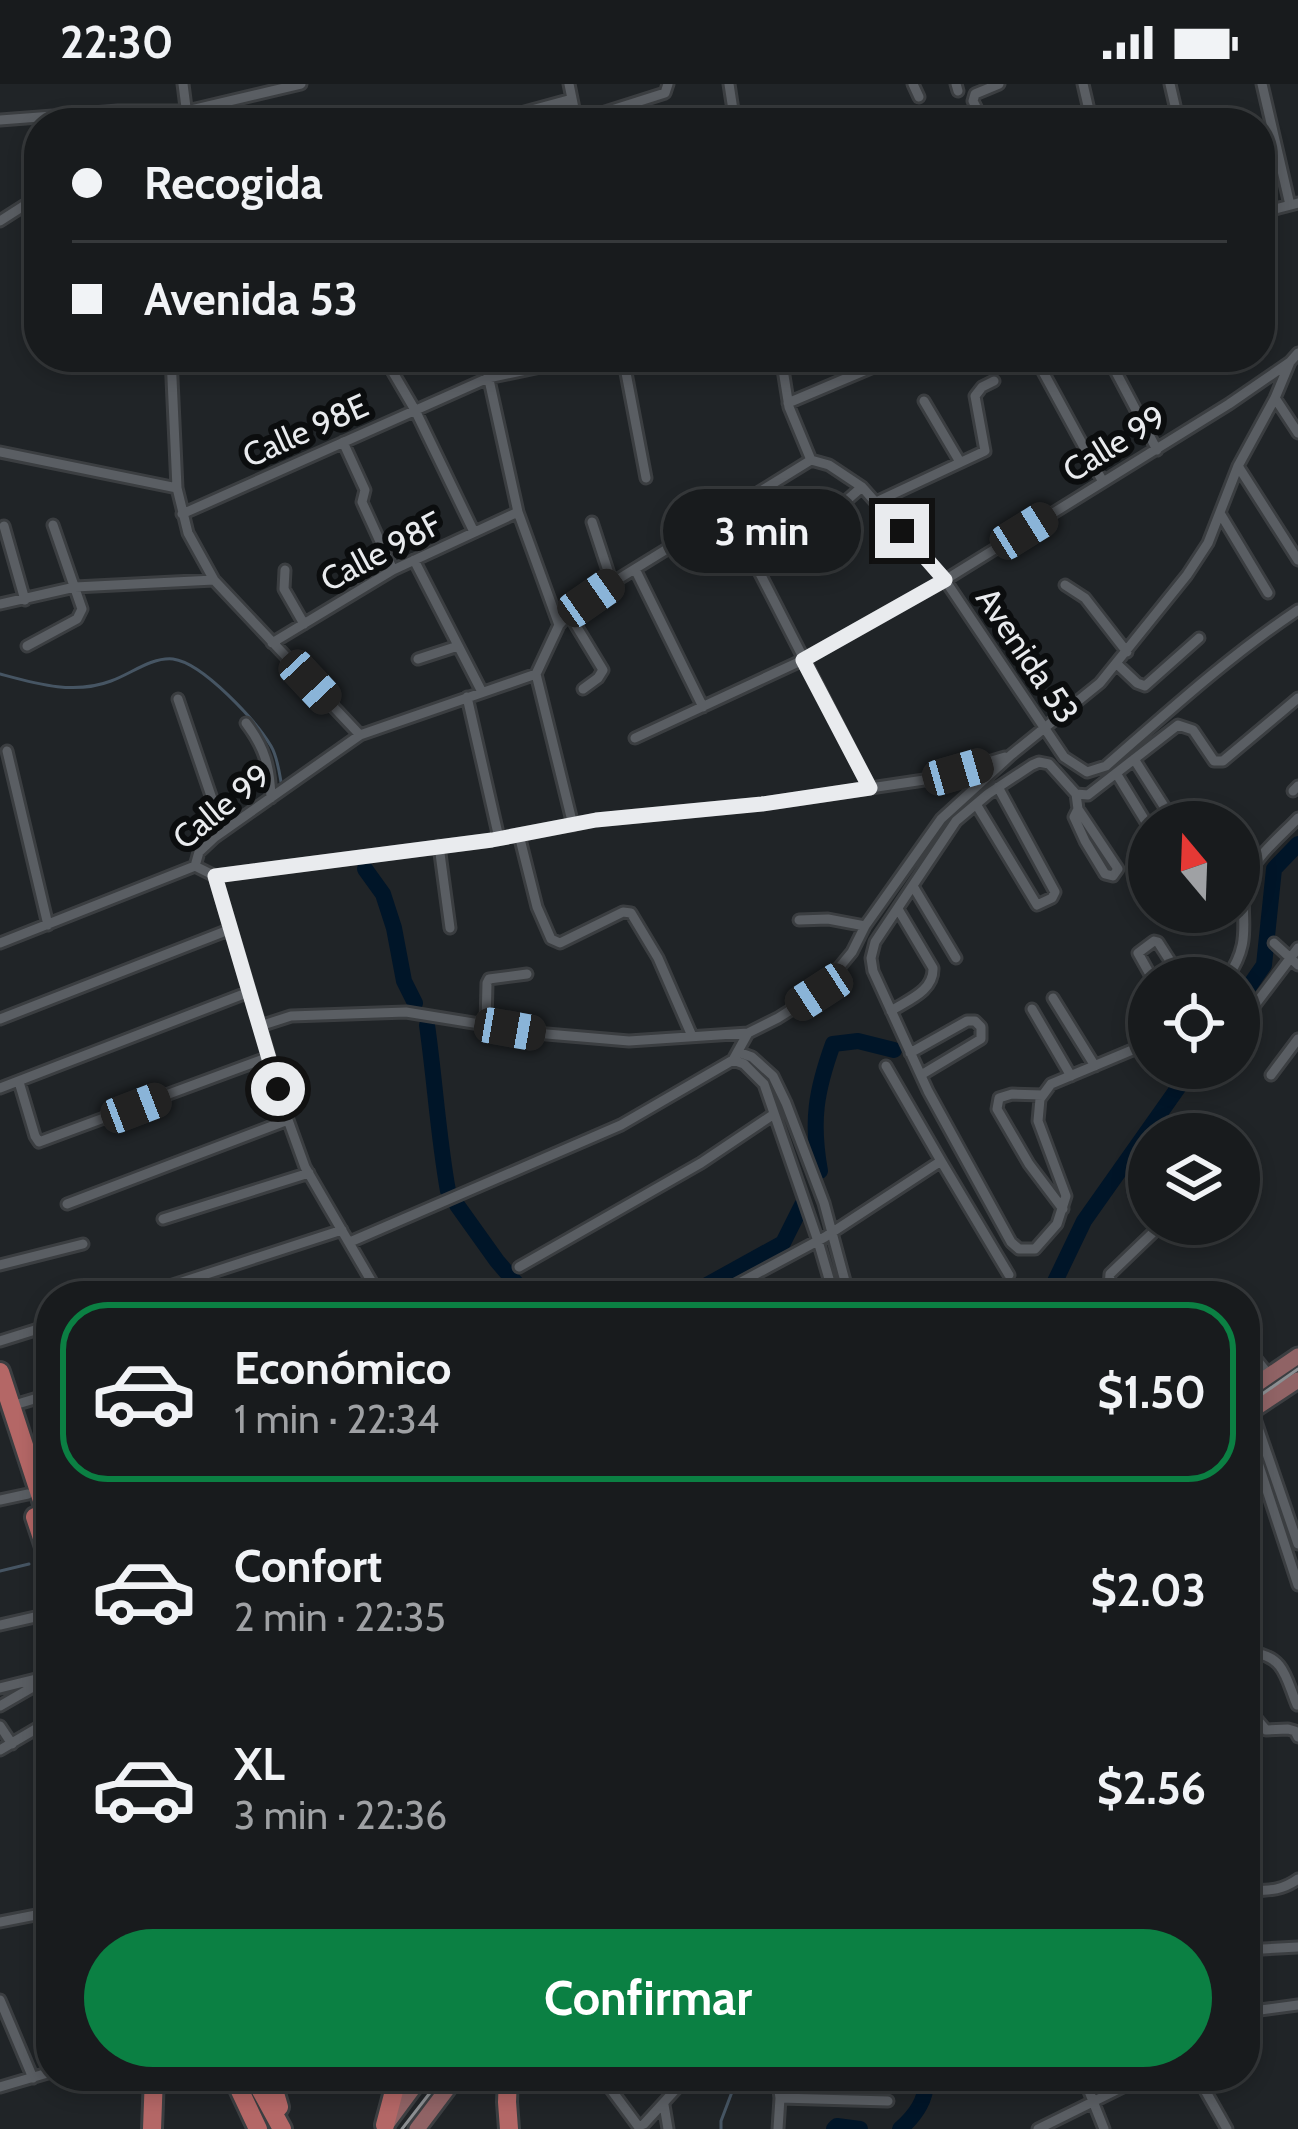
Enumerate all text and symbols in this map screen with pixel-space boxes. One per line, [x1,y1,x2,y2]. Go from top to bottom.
text: 22:30 [60,15,174,69]
text: Recogida [144,156,323,210]
text: Avenida 53 [144,272,358,326]
street label: Calle 98E [236,385,374,475]
street label: Calle 99 [1055,396,1173,490]
callout: 3 min [662,489,860,573]
car [984,497,1064,565]
street label: Calle 98F [313,502,449,600]
route end [875,504,929,558]
text: 3 min [715,507,809,555]
car [551,563,631,633]
street label: Avenida 53 [968,580,1088,730]
car [272,643,348,721]
car [918,745,998,799]
street label: Calle 99 [164,755,278,857]
north arrow [1128,801,1260,933]
map controls [1128,801,1260,1245]
car [779,957,859,1027]
button: locate [1128,957,1260,1089]
car [471,1005,549,1053]
route start [251,1062,305,1116]
car [96,1078,176,1138]
button: layers [1128,1113,1260,1245]
icon: car [90,1338,198,1446]
text: Económico [234,1341,451,1395]
text: $1.50 [1097,1365,1206,1419]
text: 1 min · 22:34 [234,1395,439,1443]
icon: car [90,1536,198,1644]
text: Confort [234,1539,382,1593]
text: $2.03 [1090,1563,1206,1617]
text: 2 min · 22:35 [234,1593,446,1641]
icon: car [90,1734,198,1842]
text: XL [234,1737,285,1791]
text: $2.56 [1097,1761,1206,1815]
text: 3 min · 22:36 [234,1791,447,1839]
button: Confirmar [84,1929,1212,2067]

